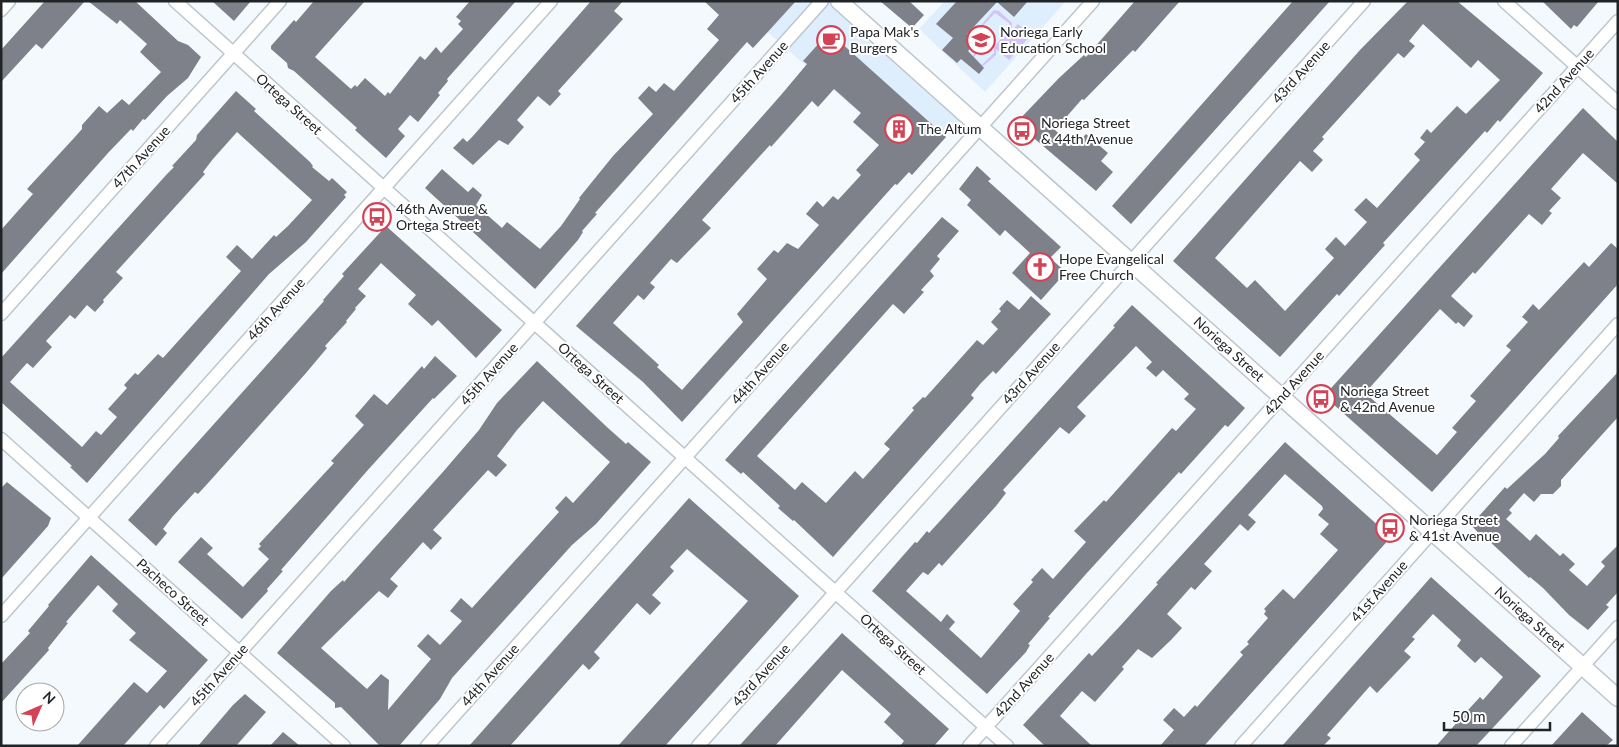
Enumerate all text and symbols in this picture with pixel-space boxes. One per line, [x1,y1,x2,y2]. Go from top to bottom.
place label: Papa Mak's Burgers [850,23,919,56]
place label: Noriega Early Education School [1000,23,1106,56]
cafe icon: Papa Mak's Burgers [816,25,846,55]
school or university icon: Noriega Early Education School [966,25,996,55]
street label: 45th Avenue [726,37,791,107]
street label: 43rd Avenue [1268,37,1333,106]
street label: 42nd Avenue [1530,45,1597,117]
street label: Ortega Street [253,69,326,138]
building icon: The Altum [884,114,914,144]
place label: Noriega Street & 44th Avenue [1041,114,1133,147]
bus stop icon: Noriega Street & 44th Avenue [1007,116,1037,146]
place label: The Altum [918,120,982,137]
street label: 47th Avenue [108,122,173,192]
place label: 46th Avenue & Ortega Street [396,200,488,233]
bus stop icon: 46th Avenue & Ortega Street [362,202,392,232]
place label: Hope Evangelical Free Church [1059,250,1164,283]
church icon: Hope Evangelical Free Church [1025,252,1055,282]
street label: 46th Avenue [243,274,308,344]
street label: Noriega Street [1191,313,1268,385]
street label: Ortega Street [555,338,628,407]
street label: 44th Avenue [727,338,792,408]
street label: 43rd Avenue [998,338,1063,407]
street label: 45th Avenue [456,339,521,409]
street label: 42nd Avenue [1260,347,1327,419]
place label: Noriega Street & 42nd Avenue [1340,382,1435,415]
bus stop icon: Noriega Street & 42nd Avenue [1306,384,1336,414]
place label: Noriega Street & 41st Avenue [1409,511,1499,544]
bus stop icon: Noriega Street & 41st Avenue [1375,513,1405,543]
street label: Pacheco Street [133,555,213,629]
street label: 41st Avenue [1347,556,1411,625]
street label: Noriega Street [1492,583,1569,655]
street label: Ortega Street [857,609,930,678]
street label: 45th Avenue [186,640,251,710]
street label: 44th Avenue [457,640,522,710]
street label: 43rd Avenue [728,640,793,709]
street label: 42nd Avenue [990,649,1057,721]
north arrow [15,682,65,732]
text: N [40,688,59,707]
scale bar [1444,700,1550,732]
text: 50 m [1452,707,1486,725]

